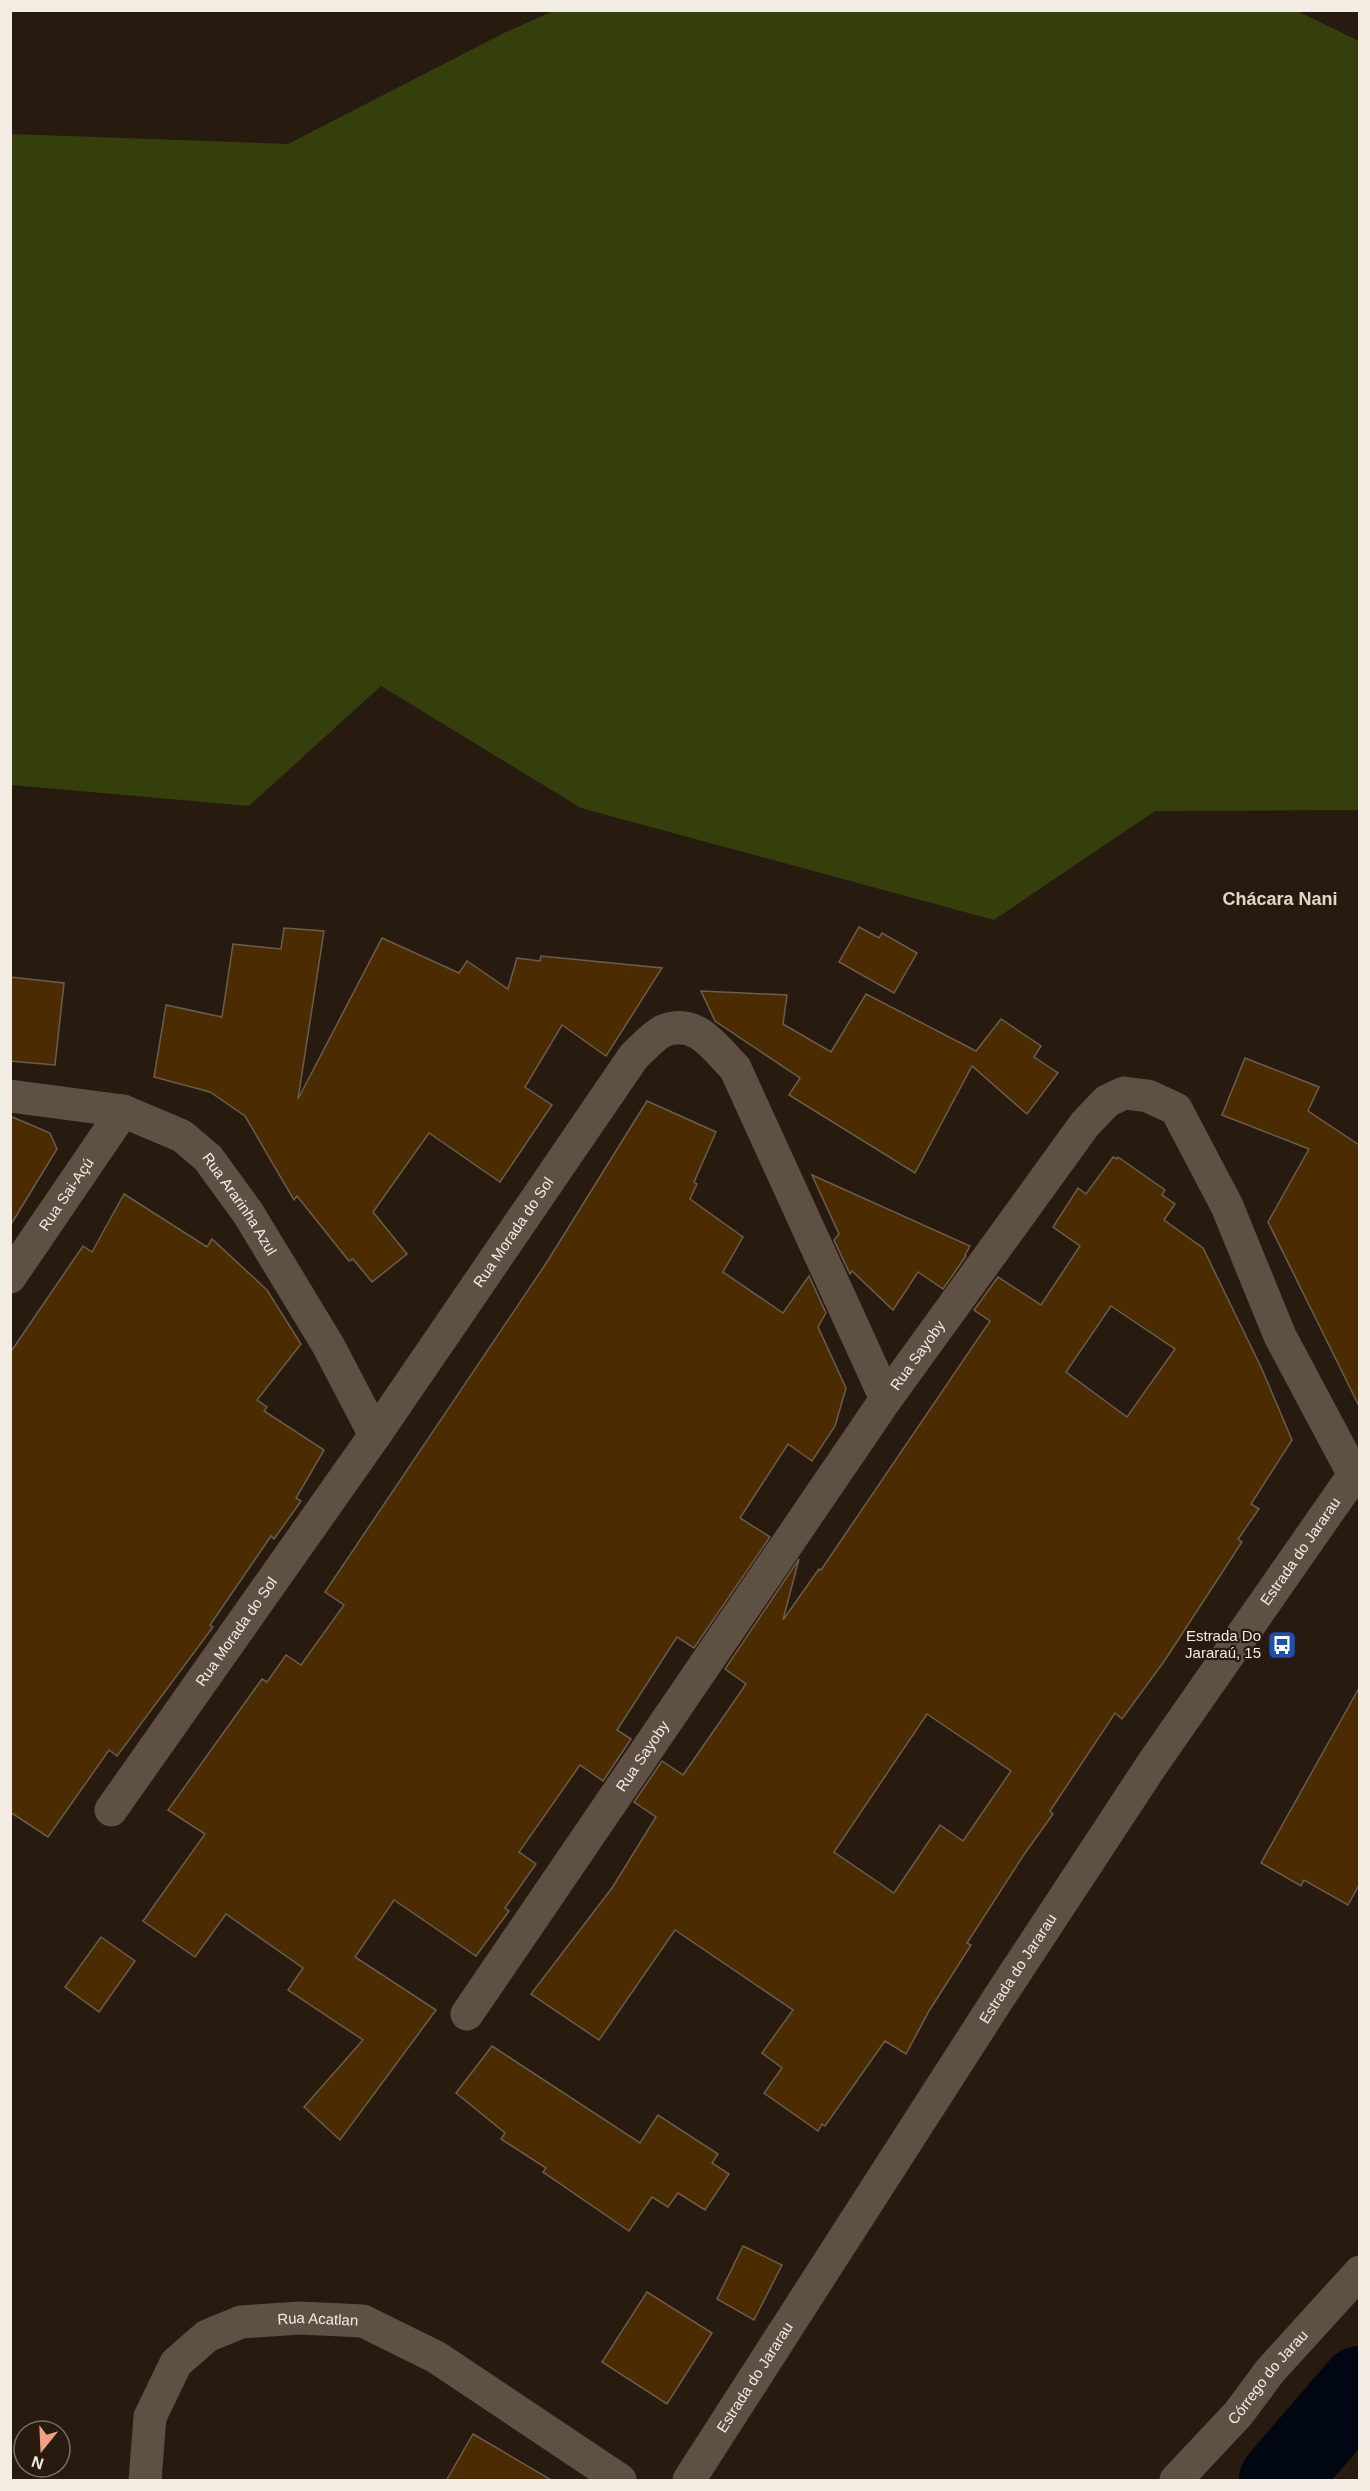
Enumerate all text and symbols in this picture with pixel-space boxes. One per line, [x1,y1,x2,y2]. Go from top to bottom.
district label: Chácara Nani [1222,889,1338,909]
street label: Rua Ararinha Azul [199,1149,281,1258]
street label: Rua Sai-Açú [35,1154,97,1234]
street label: Rua Morada do Sol [470,1174,557,1290]
street label: Rua Sayoby [886,1317,948,1393]
street label: Estrada do Jararau [1257,1494,1344,1608]
street label: Rua Morada do Sol [192,1574,280,1689]
place label: Estrada Do Jararaú, 15 [1185,1627,1261,1661]
bus stop icon: Estrada Do Jararaú, 15 [1266,1629,1298,1661]
street label: Rua Sayoby [612,1717,673,1794]
street label: Estrada do Jararau [976,1910,1060,2026]
street label: Rua Acatlan [277,2309,359,2329]
street label: Estrada do Jararau [713,2319,796,2435]
street label: Córrego do Jarau [1224,2326,1311,2427]
north arrow [12,2419,72,2479]
text: N [29,2453,46,2473]

